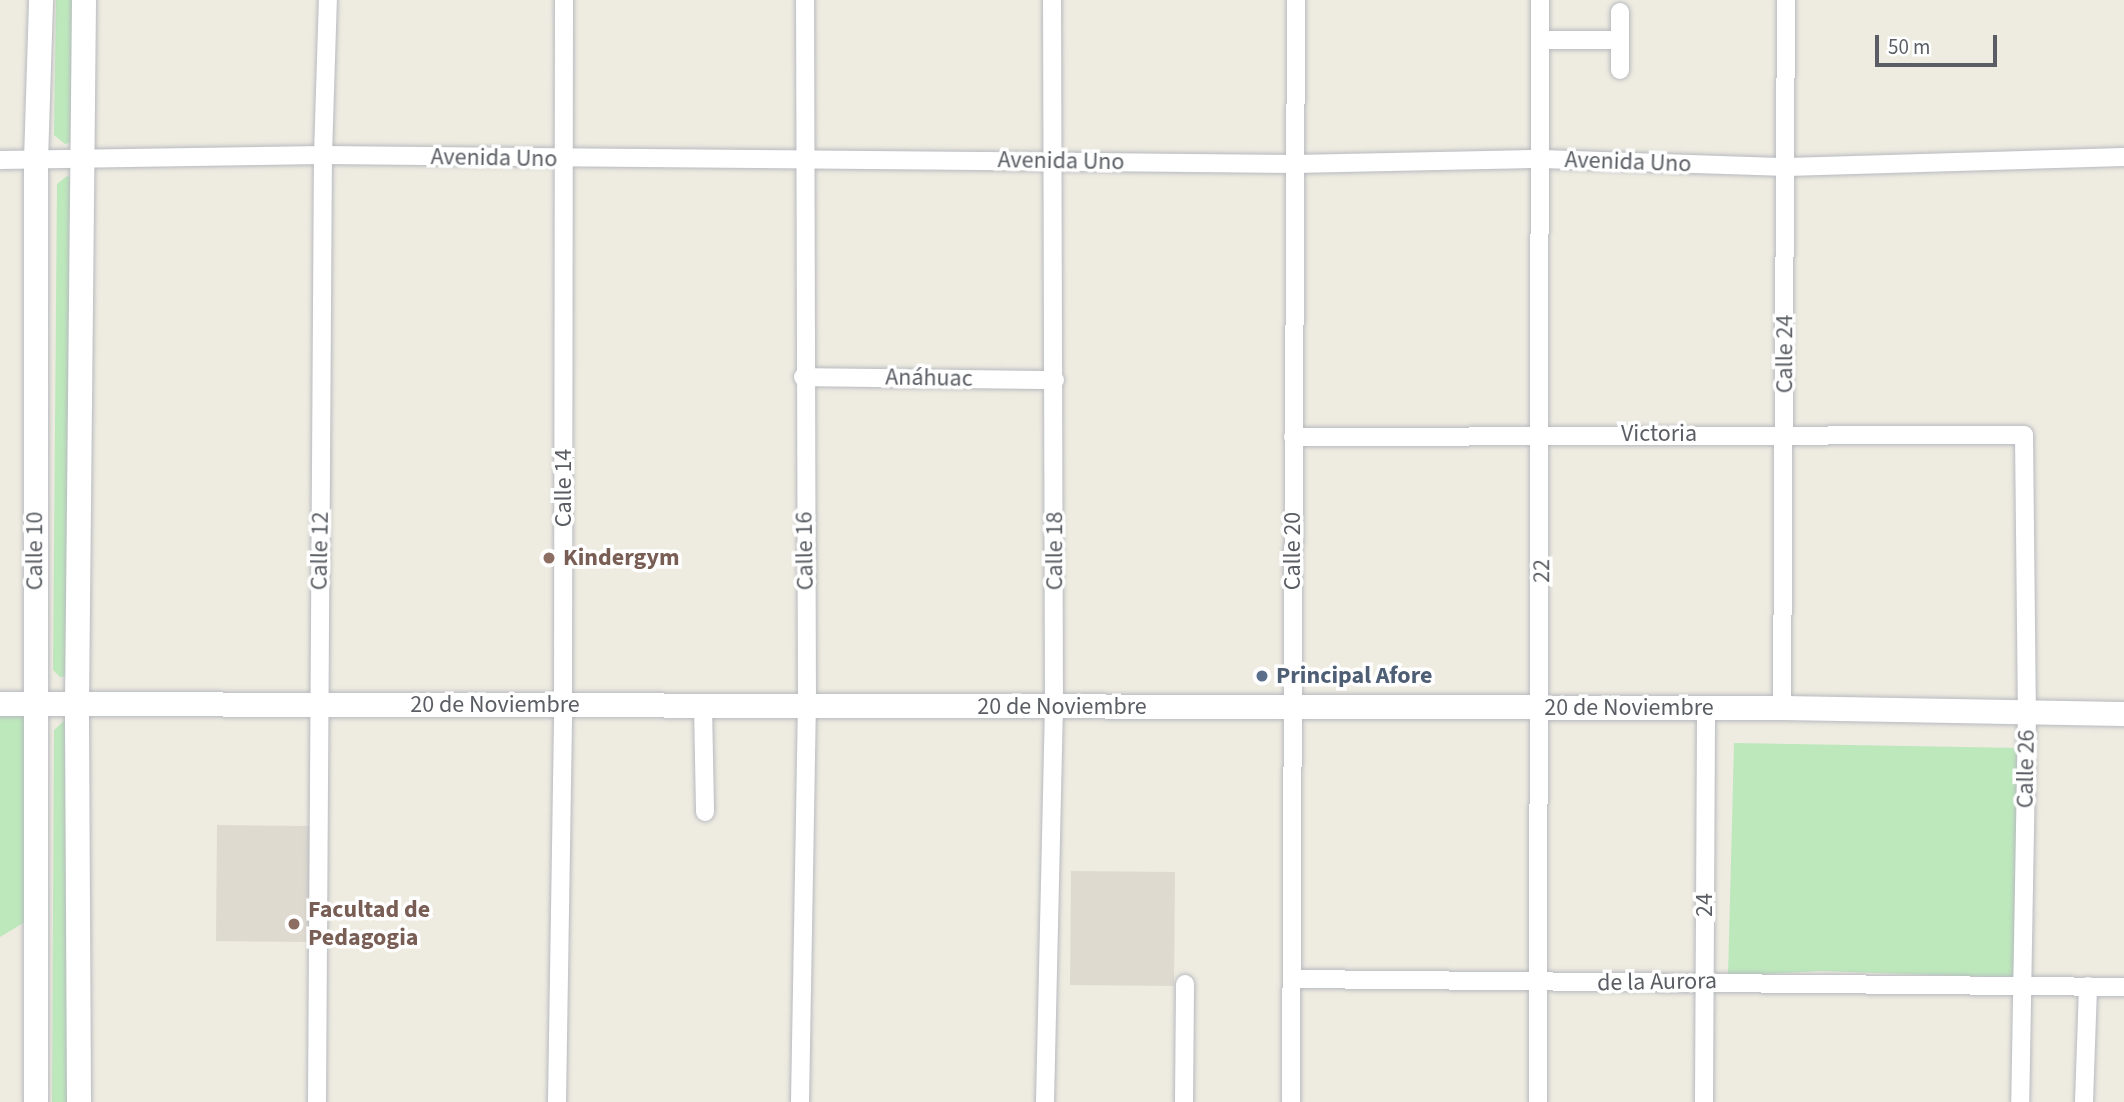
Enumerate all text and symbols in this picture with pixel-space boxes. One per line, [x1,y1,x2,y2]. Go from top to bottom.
scale bar [1879,21,2002,65]
text: 50 m [1888,32,1930,62]
street label: Avenida Uno [430,142,558,174]
street label: Avenida Uno [997,145,1125,177]
street label: Avenida Uno [1564,145,1692,179]
street label: Calle 24 [1771,315,1799,393]
street label: Anáhuac [885,363,973,393]
street label: Victoria [1621,420,1697,448]
street label: Calle 14 [550,449,578,527]
street label: Calle 12 [305,511,335,591]
street label: Calle 16 [790,511,820,591]
street label: Calle 10 [21,512,49,590]
street label: Calle 18 [1041,512,1069,590]
street label: Calle 20 [1279,512,1307,590]
place label: Kindergym [563,544,680,572]
marker: Kindergym [541,550,557,566]
street label: 22 [1528,559,1556,583]
place label: Principal Afore [1276,662,1432,690]
marker: Principal Afore [1254,668,1270,684]
street label: 20 de Noviembre [410,691,580,719]
street label: 20 de Noviembre [977,693,1147,721]
street label: 20 de Noviembre [1544,694,1714,722]
street label: Calle 26 [2011,729,2041,809]
street label: 24 [1691,893,1719,917]
place label: Facultad de Pedagogia [308,896,430,952]
marker: Facultad de Pedagogia [286,916,302,932]
street label: de la Aurora [1597,967,1717,997]

